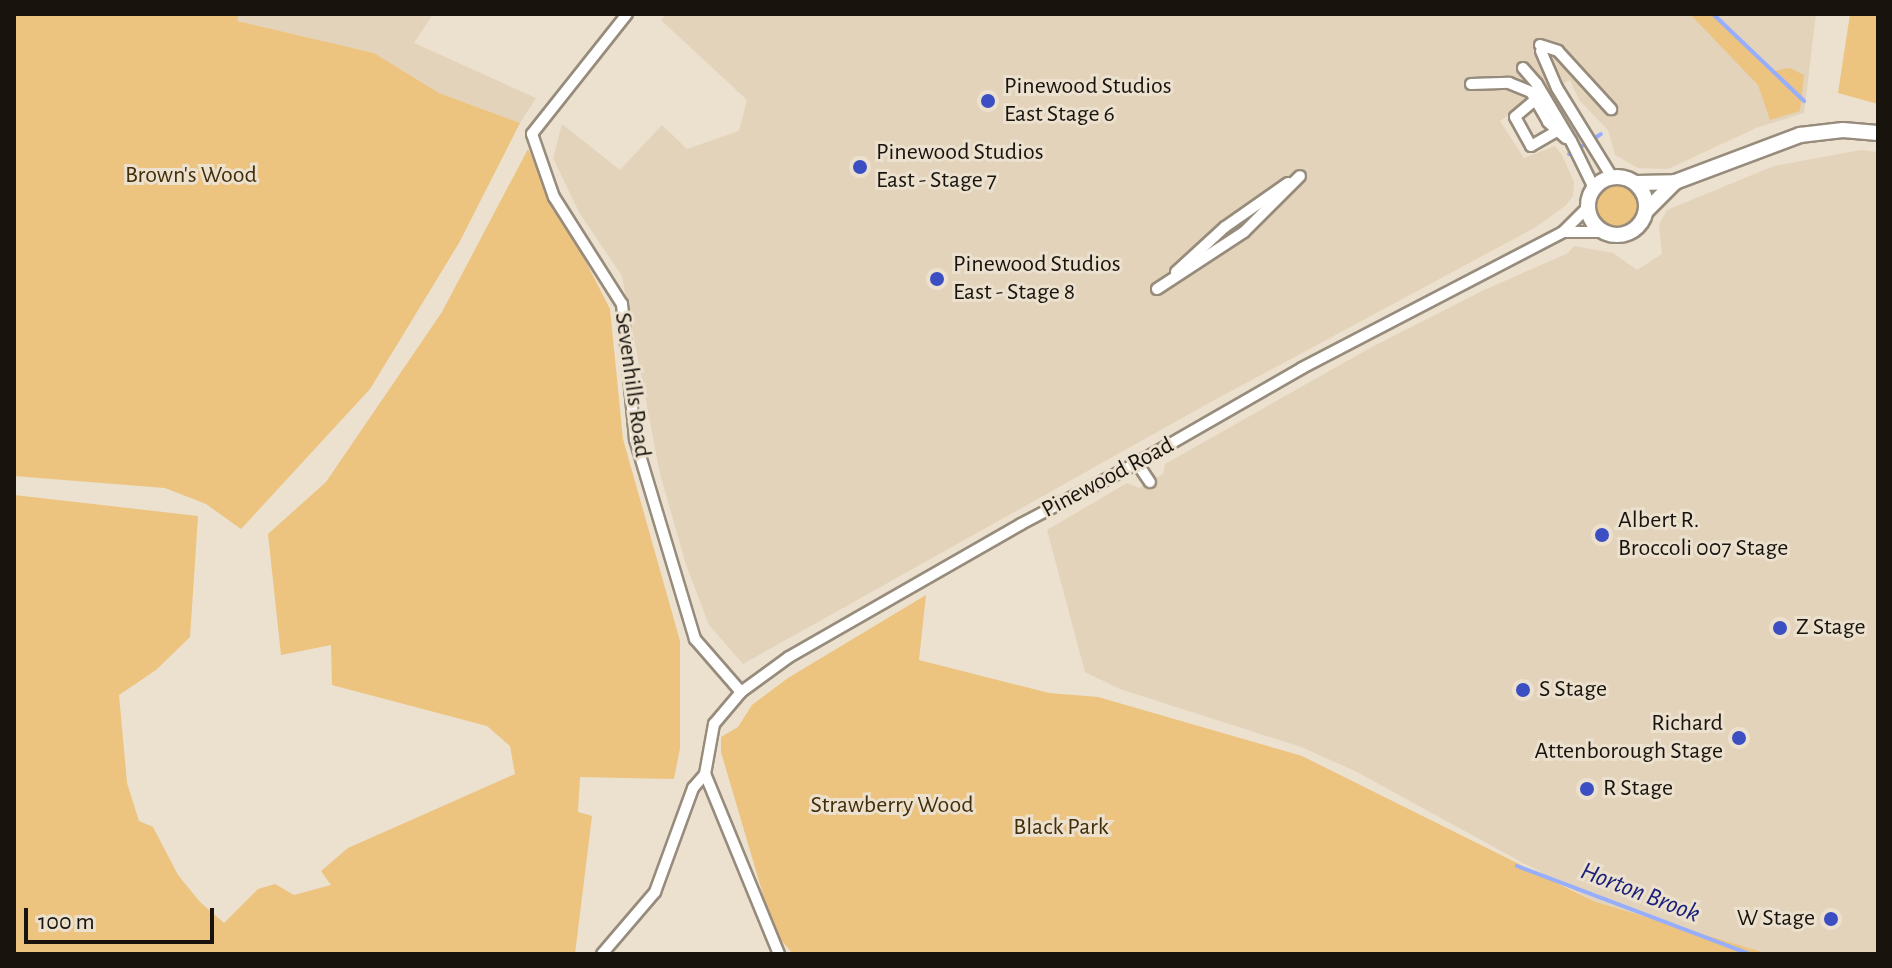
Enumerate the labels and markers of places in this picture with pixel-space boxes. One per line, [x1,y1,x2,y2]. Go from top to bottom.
place label: Pinewood Studios East Stage 6 [1004,73,1172,129]
marker: Pinewood Studios East Stage 6 [979,92,997,110]
place label: Pinewood Studios East - Stage 7 [876,139,1044,195]
marker: Pinewood Studios East - Stage 7 [851,158,869,176]
place label: Pinewood Studios East - Stage 8 [953,251,1121,307]
marker: Pinewood Studios East - Stage 8 [928,270,946,288]
place label: Albert R. Broccoli 007 Stage [1618,507,1788,563]
marker: Albert R. Broccoli 007 Stage [1593,526,1611,544]
place label: Z Stage [1796,614,1865,642]
marker: Z Stage [1771,619,1789,637]
place label: S Stage [1539,676,1607,704]
marker: S Stage [1514,681,1532,699]
place label: Richard Attenborough Stage [1535,710,1723,766]
marker: Richard Attenborough Stage [1730,729,1748,747]
place label: R Stage [1603,775,1673,803]
marker: R Stage [1578,780,1596,798]
place label: W Stage [1737,905,1815,933]
marker: W Stage [1822,910,1840,928]

